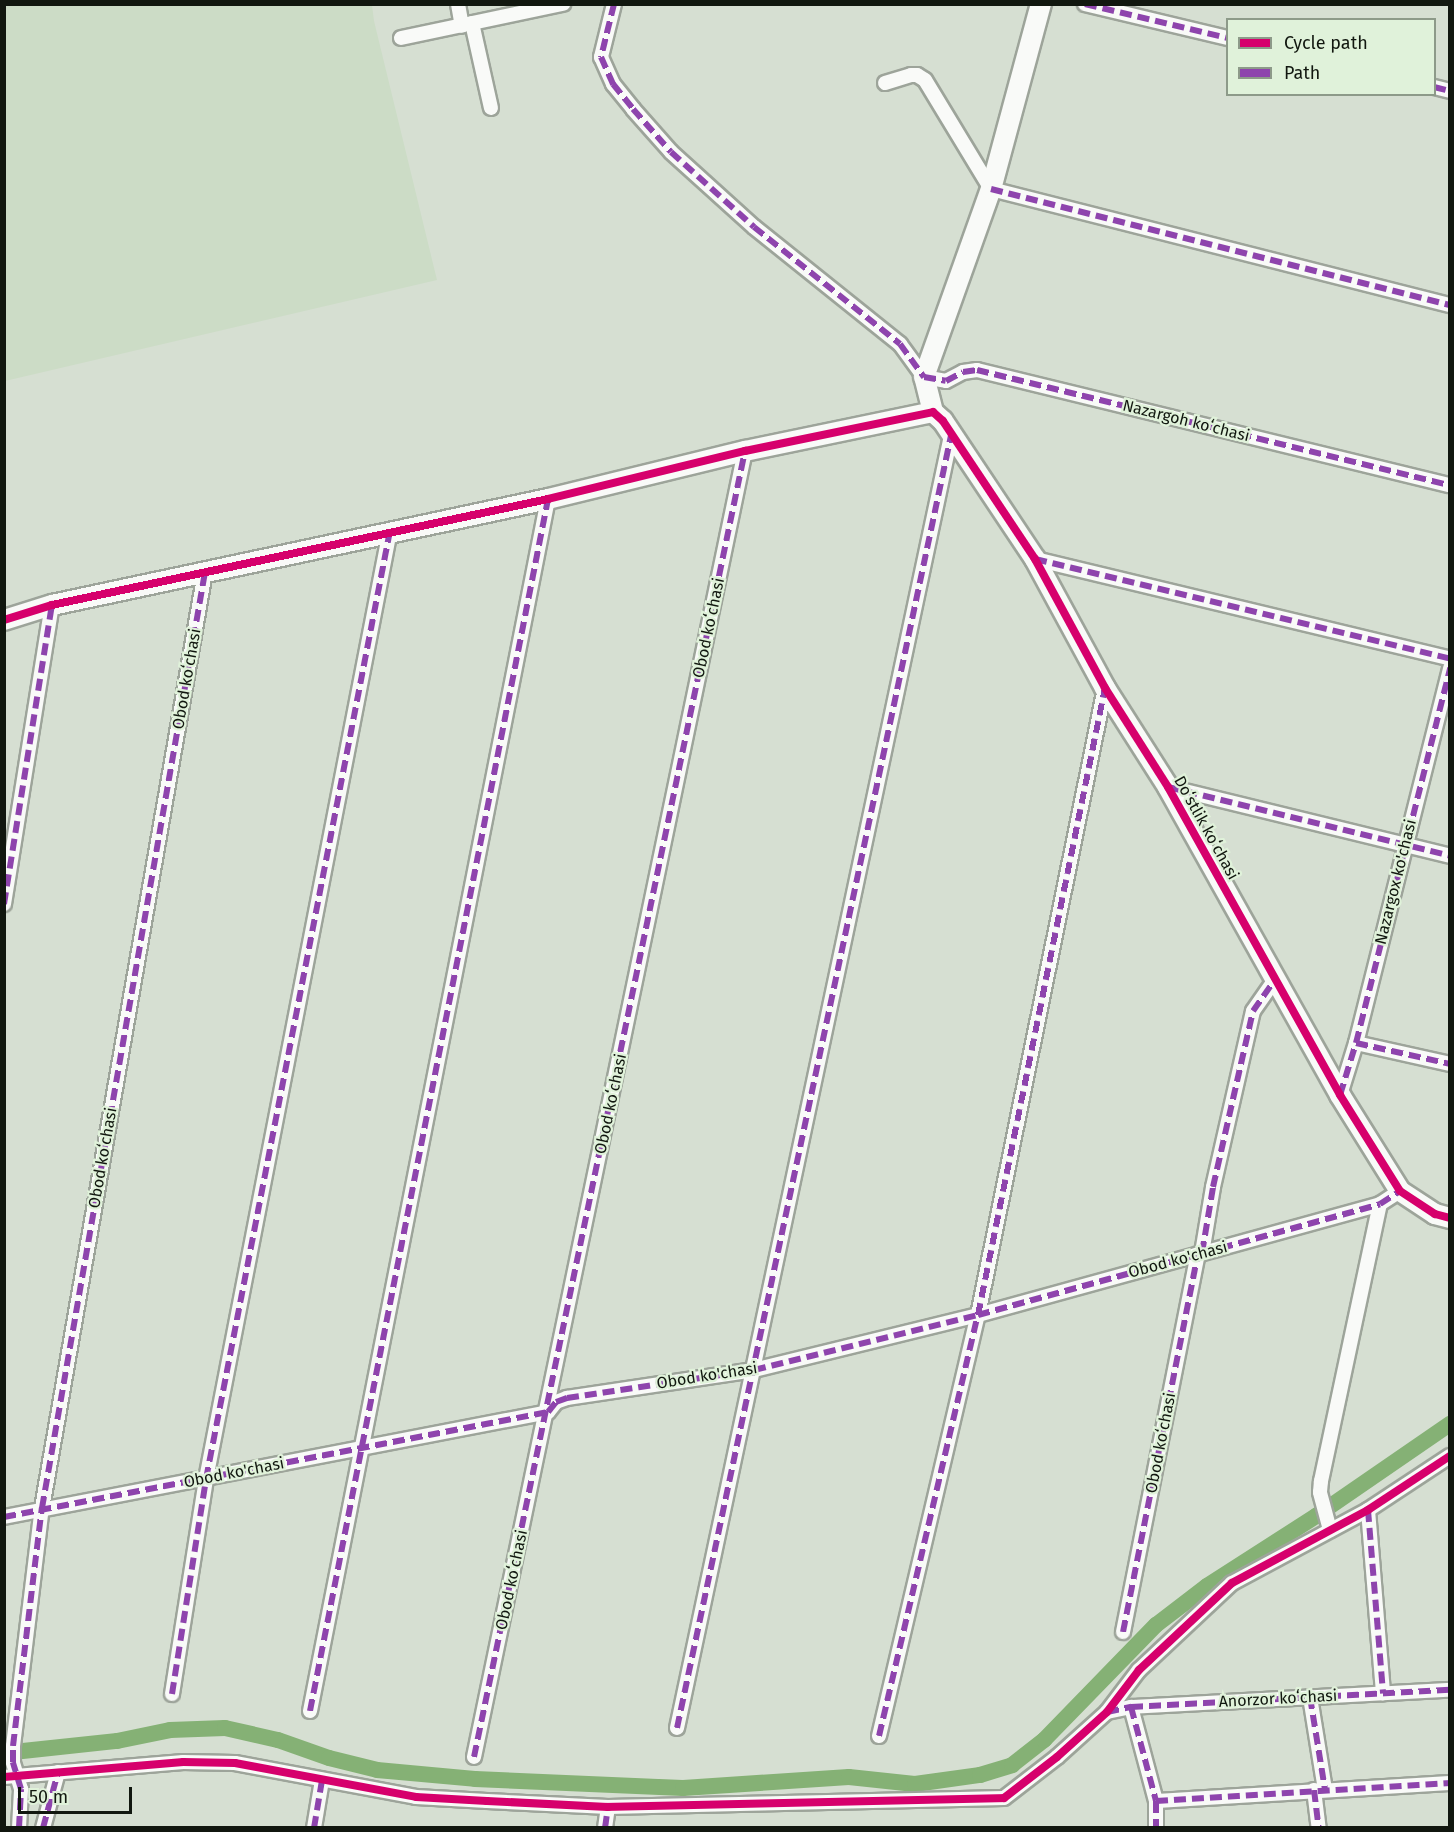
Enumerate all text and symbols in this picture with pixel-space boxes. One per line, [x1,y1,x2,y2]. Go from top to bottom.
legend [1226,18,1436,96]
text: Cycle path [1284,32,1368,54]
text: Path [1284,62,1320,84]
street label: Nazargoh koʻchasi [1120,396,1252,446]
street label: Obod koʻchasi [689,576,729,680]
street label: Obod koʻchasi [169,627,205,731]
street label: Doʻstlik koʻchasi [1170,773,1242,883]
street label: Nazargox ko'chasi [1371,817,1421,947]
street label: Obod koʻchasi [591,1052,631,1156]
street label: Obod koʻchasi [85,1106,121,1210]
street label: Obod ko'chasi [1126,1238,1230,1282]
street label: Obod ko'chasi [655,1359,759,1393]
street label: Obod koʻchasi [1142,1391,1180,1495]
street label: Obod ko'chasi [182,1454,286,1492]
street label: Obod koʻchasi [492,1528,532,1632]
street label: Anorzor koʻchasi [1218,1686,1338,1712]
scale bar [21,1775,135,1813]
text: 50 m [29,1786,68,1808]

